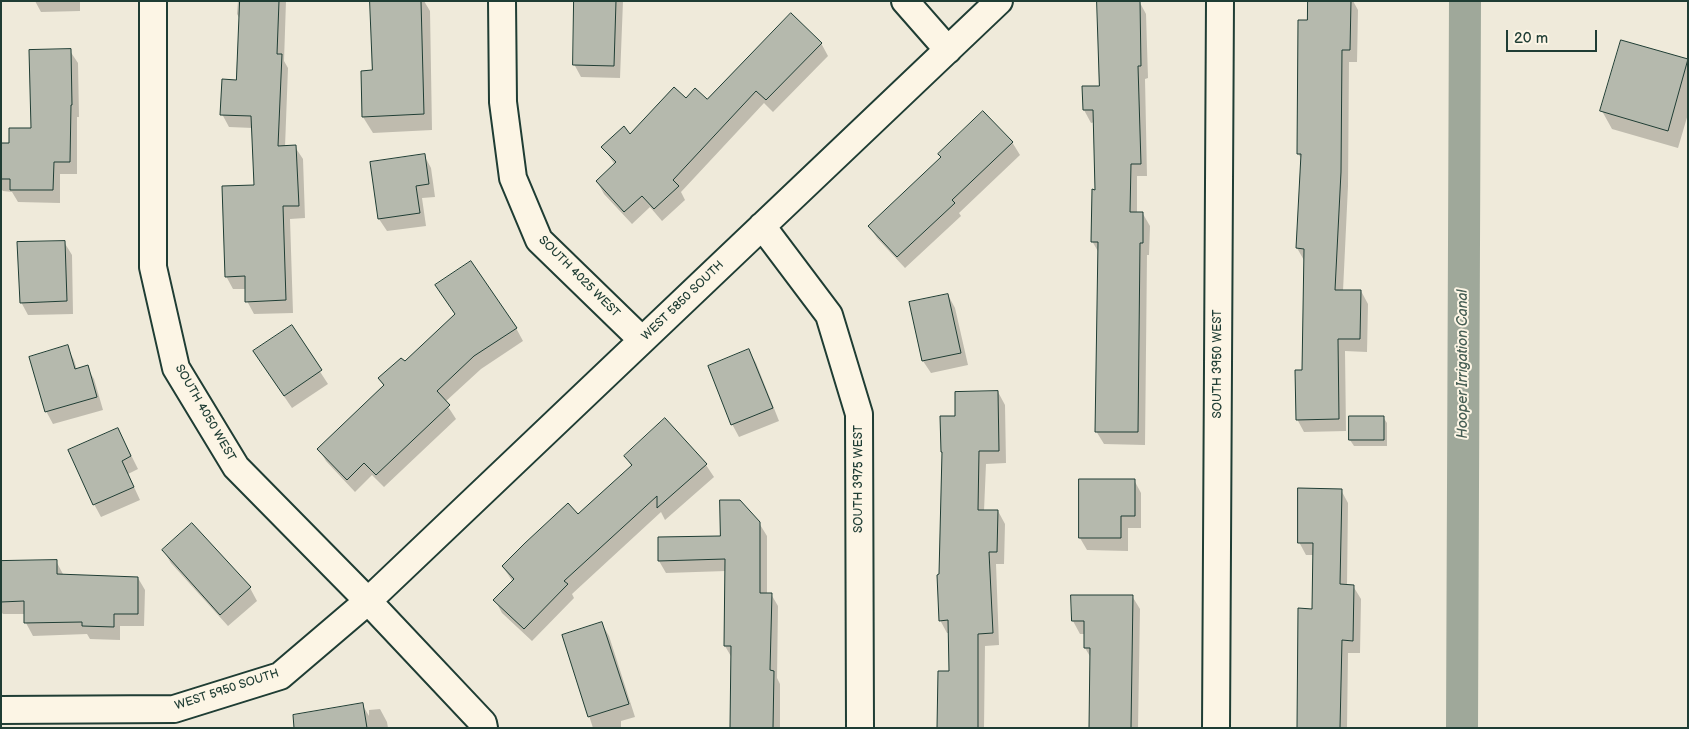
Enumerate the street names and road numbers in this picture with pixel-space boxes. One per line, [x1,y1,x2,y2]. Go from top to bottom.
street label: SOUTH 4025 WEST [535,233,623,321]
street label: WEST 5850 SOUTH [639,258,727,344]
street label: SOUTH 3950 WEST [1211,310,1225,418]
street label: SOUTH 4050 WEST [172,362,238,464]
street label: SOUTH 3975 WEST [852,425,866,533]
street label: WEST 5950 SOUTH [173,666,281,714]

